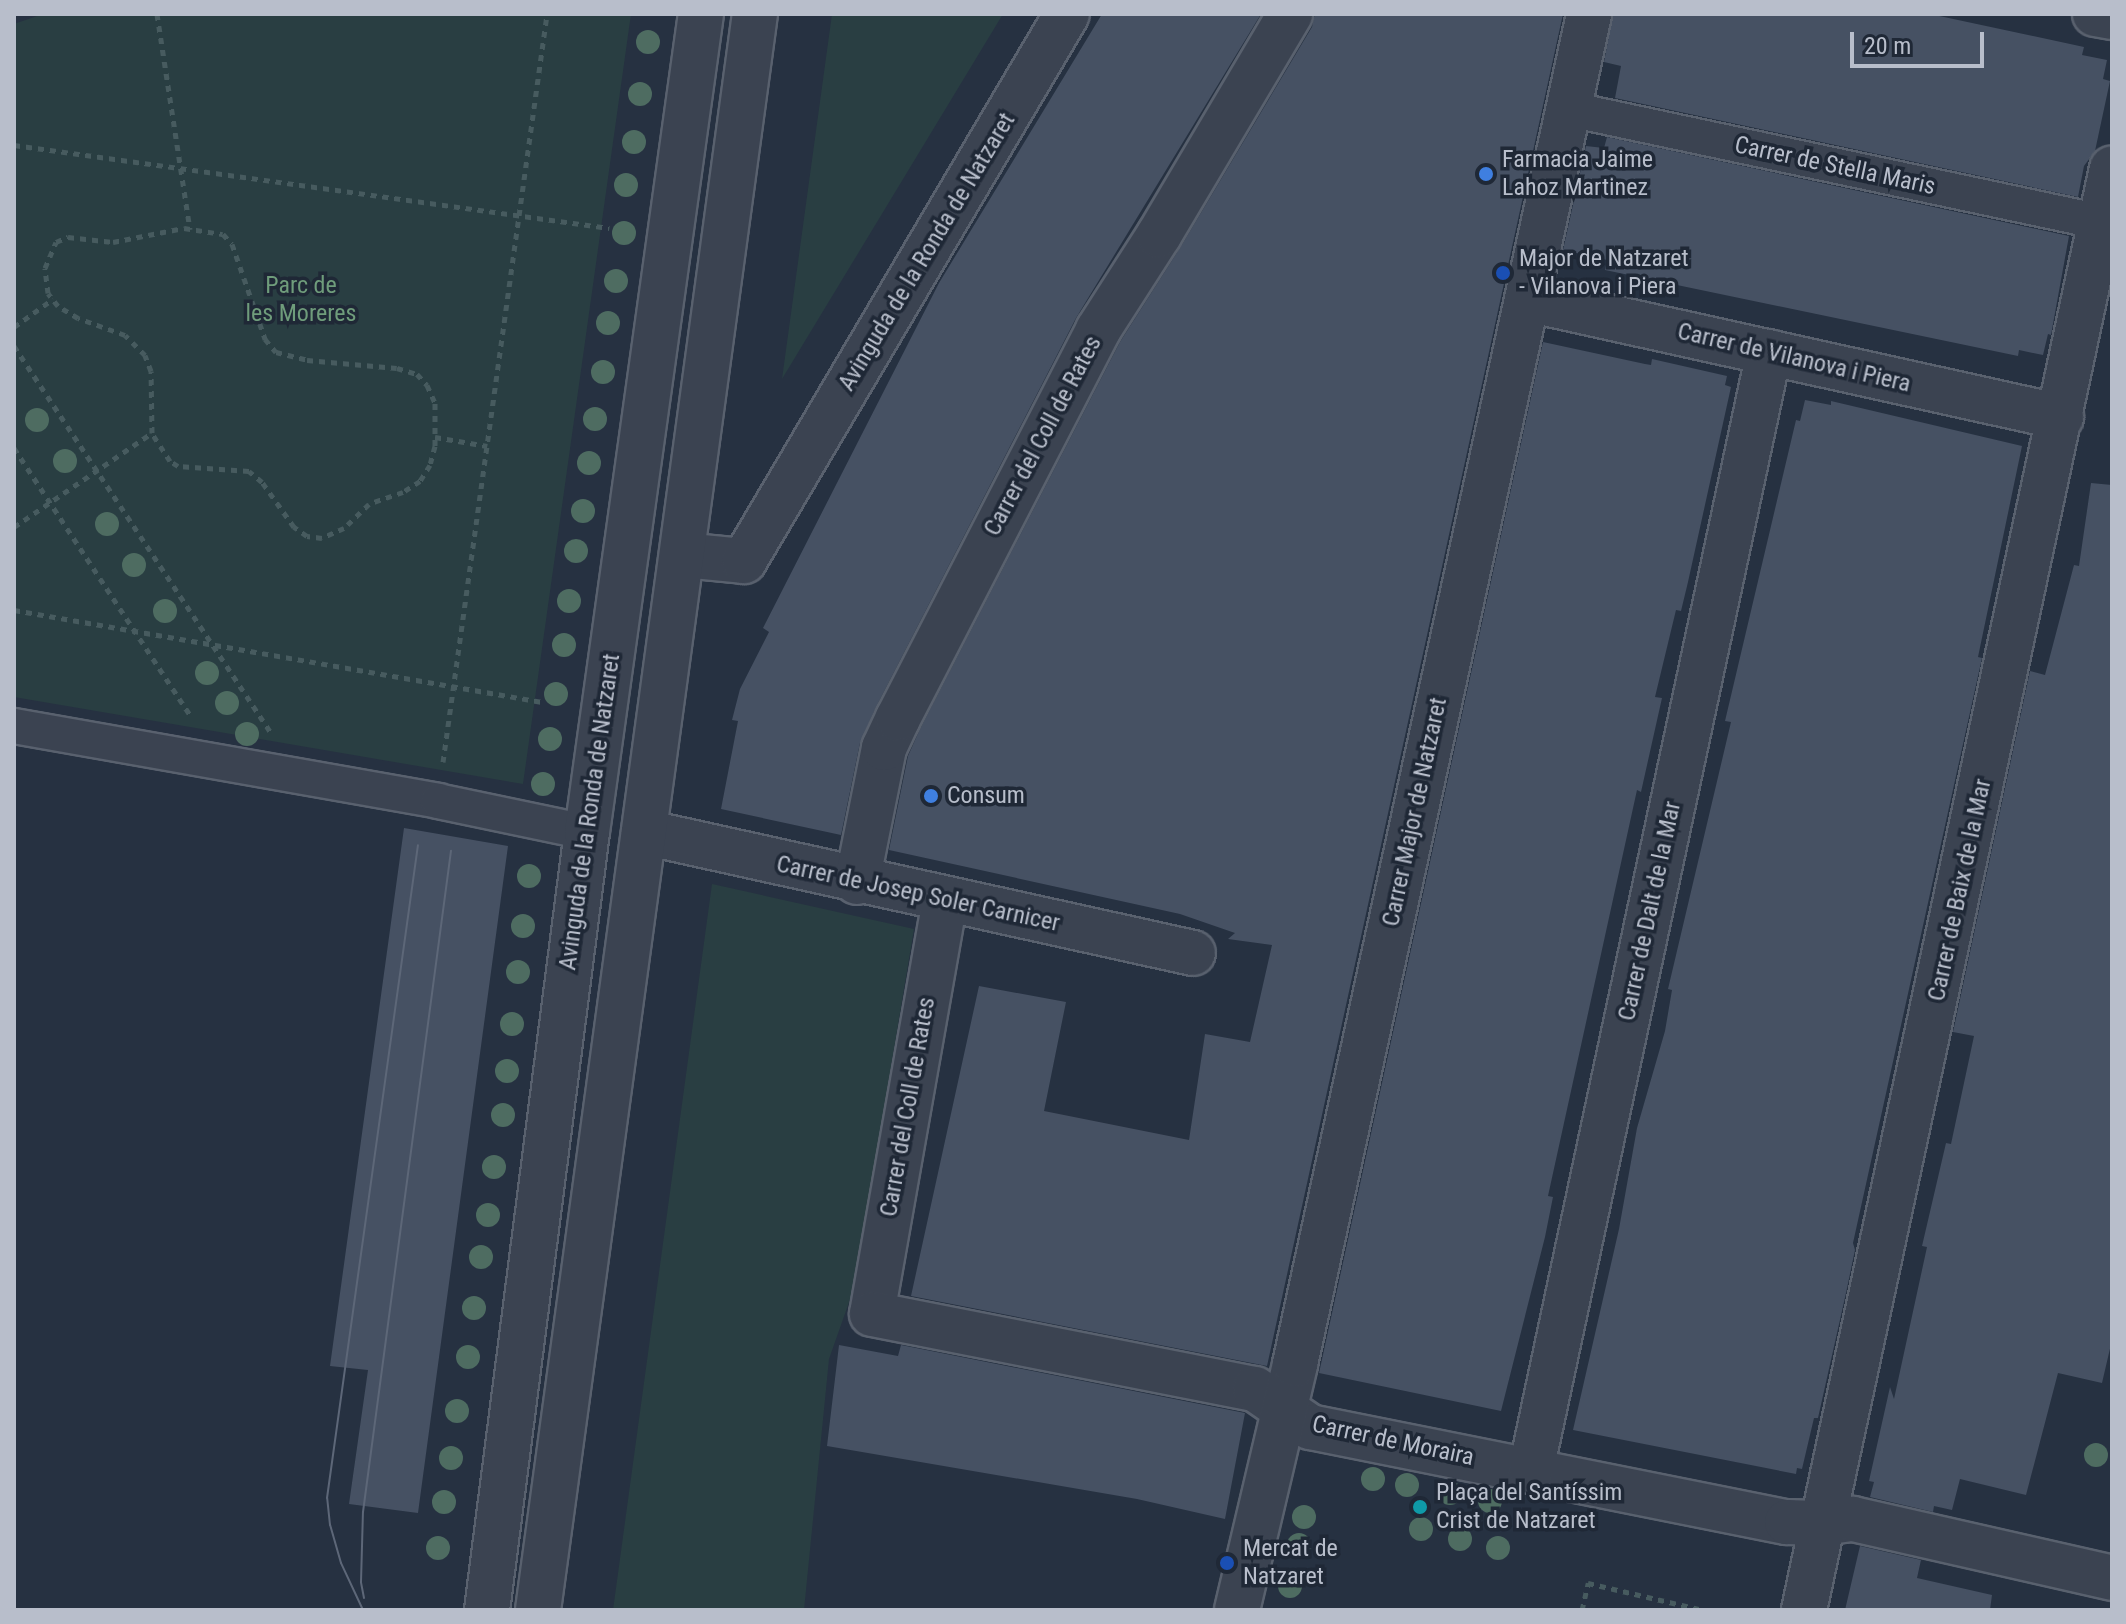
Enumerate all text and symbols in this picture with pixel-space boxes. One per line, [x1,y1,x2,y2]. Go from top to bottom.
scale bar [1854,16,1988,66]
text: 20 m [1864,32,1911,60]
street label: Avinguda de la Ronda de Natzaret [832,108,1022,396]
street label: Carrer de Stella Maris [1732,131,1938,201]
place label: Farmacia Jaime Lahoz Martinez [1502,146,1653,202]
marker: Farmacia Jaime Lahoz Martinez [1477,165,1495,183]
place label: Major de Natzaret - Vilanova i Piera [1519,245,1688,301]
marker: Major de Natzaret - Vilanova i Piera [1494,264,1512,282]
park label: Parc de les Moreres [245,272,357,328]
street label: Carrer de Vilanova i Piera [1675,317,1913,399]
street label: Carrer del Coll de Rates [978,331,1108,541]
street label: Avinguda de la Ronda de Natzaret [554,652,626,972]
street label: Carrer Major de Natzaret [1377,695,1453,929]
street label: Carrer de Baix de la Mar [1922,776,1998,1004]
place label: Consum [947,782,1025,810]
marker: Consum [922,787,940,805]
street label: Carrer de Dalt de la Mar [1613,799,1687,1023]
street label: Carrer de Josep Soler Carnicer [774,850,1062,938]
street label: Carrer del Coll de Rates [875,995,941,1219]
street label: Carrer de Moraira [1310,1410,1476,1472]
place label: Plaça del Santíssim Crist de Natzaret [1436,1479,1622,1535]
marker: Plaça del Santíssim Crist de Natzaret [1411,1498,1429,1516]
place label: Mercat de Natzaret [1243,1535,1338,1591]
marker: Mercat de Natzaret [1218,1554,1236,1572]

